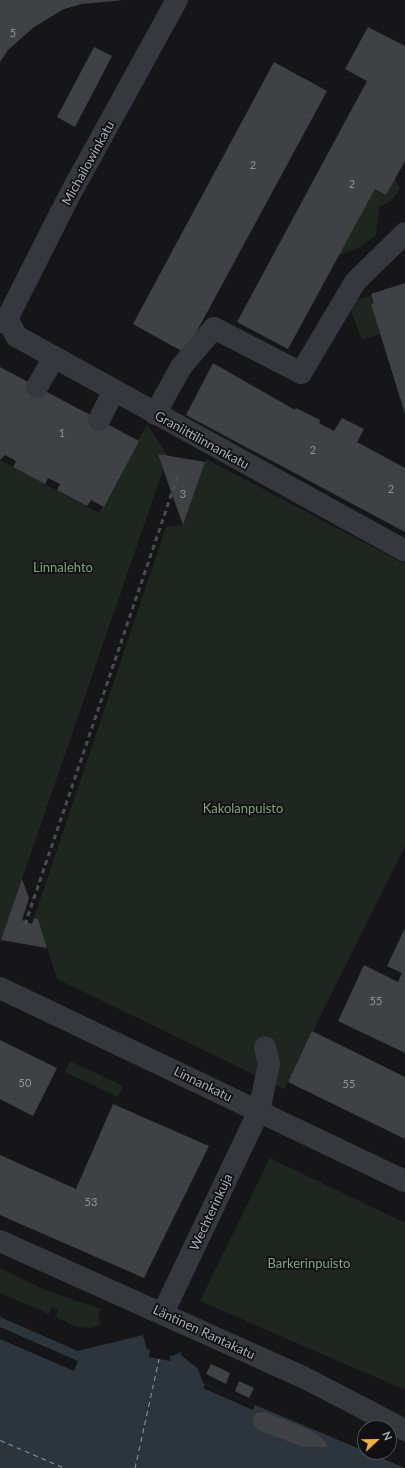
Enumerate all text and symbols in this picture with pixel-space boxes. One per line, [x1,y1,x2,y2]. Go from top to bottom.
house number: 5 [10,26,16,40]
street label: Michailowinkatu [58,118,118,208]
house number: 2 [250,158,256,172]
house number: 2 [349,177,355,191]
street label: Graniittilinnankatu [152,408,252,472]
house number: 1 [59,426,65,440]
house number: 2 [310,443,316,457]
house number: 2 [388,482,394,496]
house number: 3 [180,487,186,501]
park label: Linnalehto [33,559,93,575]
park label: Kakolanpuisto [203,800,283,816]
house number: 55 [370,994,382,1008]
street label: Linnankatu [171,1063,235,1105]
house number: 50 [19,1076,31,1090]
house number: 55 [343,1077,355,1091]
street label: Wechterinkuja [186,1171,236,1253]
house number: 53 [85,1195,97,1209]
park label: Barkerinpuisto [268,1255,350,1271]
street label: Läntinen Rantakatu [151,1302,257,1362]
north arrow [357,1420,397,1460]
text: N [380,1429,395,1442]

